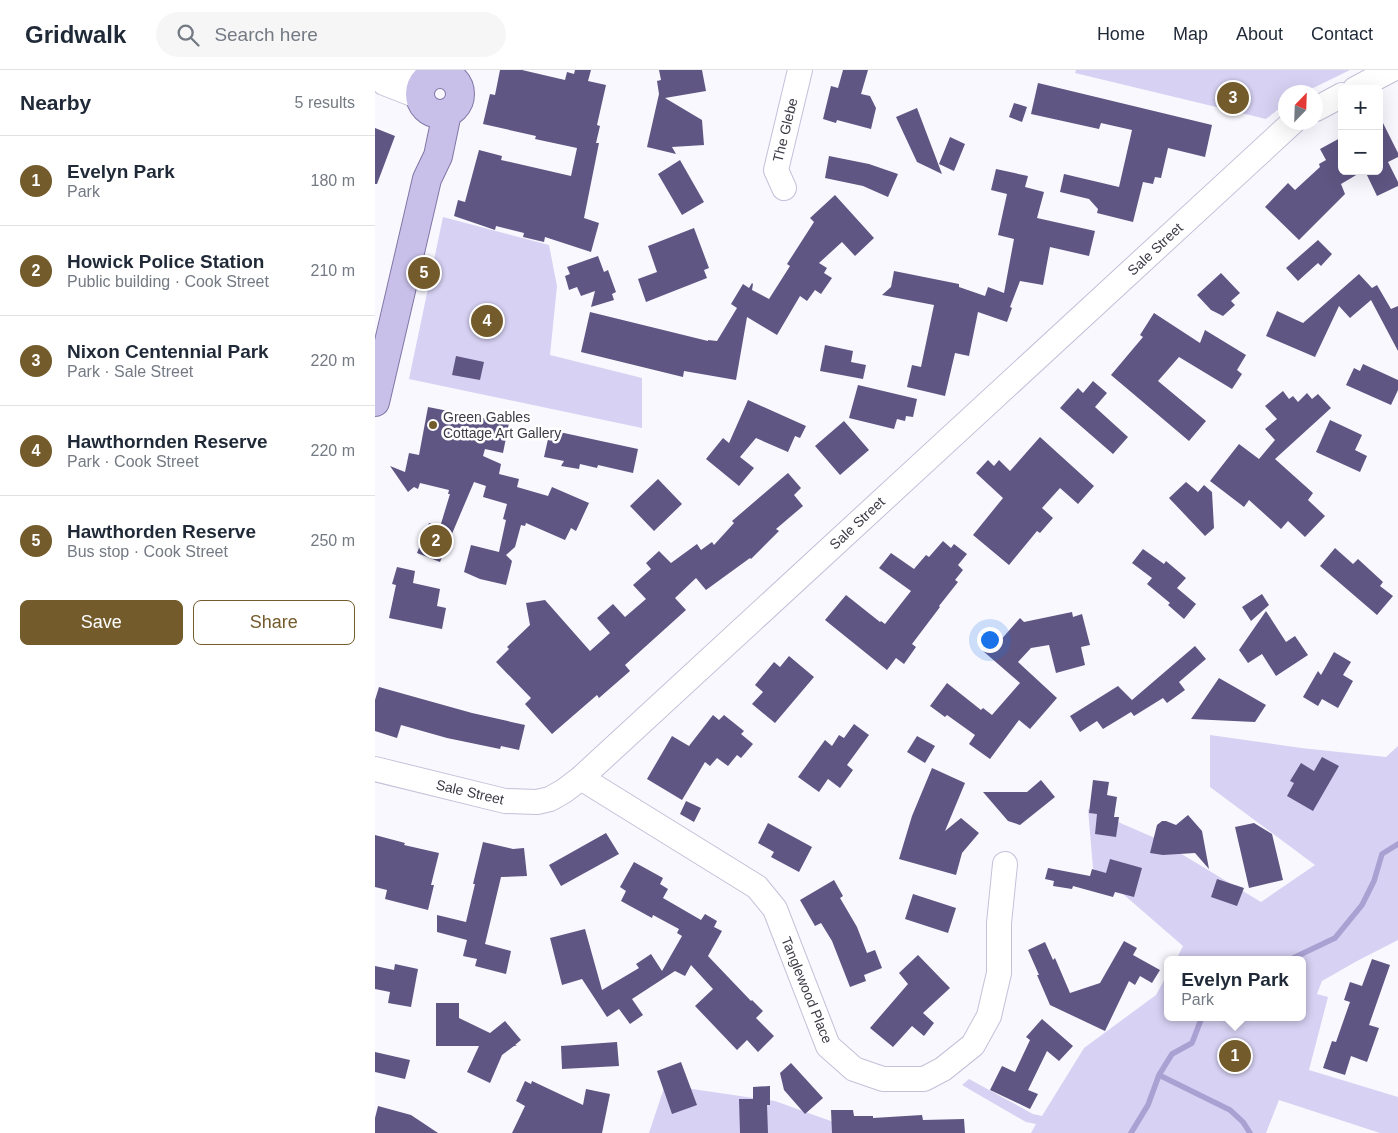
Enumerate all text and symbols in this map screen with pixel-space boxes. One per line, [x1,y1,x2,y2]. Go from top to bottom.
search box [156,12,506,57]
text: Gridwalk [25,21,126,48]
icon: search [174,21,202,49]
text: Search here [214,24,318,45]
text: Home [1097,24,1145,44]
text: Map [1173,24,1208,44]
text: About [1236,24,1283,44]
text: Contact [1311,24,1373,44]
pin: 3 [1217,79,1249,117]
north arrow [1278,85,1323,130]
map controls [1338,85,1383,175]
button: + [1338,85,1383,130]
text: Nearby [20,91,91,114]
text: 5 results [295,94,355,111]
street label: The Glebe [769,96,801,164]
button: − [1338,130,1383,175]
text: Evelyn Park [67,161,175,182]
text: 1 [32,172,40,189]
text: 180 m [311,172,355,189]
text: Park [67,183,100,200]
street label: Sale Street [1124,219,1186,278]
text: Howick Police Station [67,251,264,272]
pin: 5 [408,254,440,292]
text: 2 [32,262,40,279]
text: 210 m [311,262,355,279]
text: Public building · Cook Street [67,273,269,290]
pin: 4 [471,302,503,340]
text: Nixon Centennial Park [67,341,269,362]
text: 3 [32,352,40,369]
text: 220 m [311,352,355,369]
text: Park · Sale Street [67,363,193,380]
place label: Green Gables Cottage Art Gallery [443,409,561,441]
marker: Green Gables Cottage Art Gallery [427,419,439,431]
text: Hawthornden Reserve [67,431,268,452]
text: 4 [32,442,40,459]
text: 220 m [311,442,355,459]
text: Park · Cook Street [67,453,199,470]
street label: Sale Street [826,493,888,552]
text: Hawthorden Reserve [67,521,256,542]
pin: 2 [420,522,452,560]
text: 5 [32,532,40,549]
text: 250 m [311,532,355,549]
text: Bus stop · Cook Street [67,543,228,560]
button: Save [20,600,183,645]
button: Share [193,600,355,645]
your location [977,627,1003,653]
street label: Sale Street [434,776,506,808]
street label: Tanglewood Place [778,934,836,1046]
popup [1164,956,1306,1021]
text: Evelyn Park [1181,969,1289,990]
text: Park [1181,991,1214,1008]
pin: 1 [1219,1037,1251,1075]

